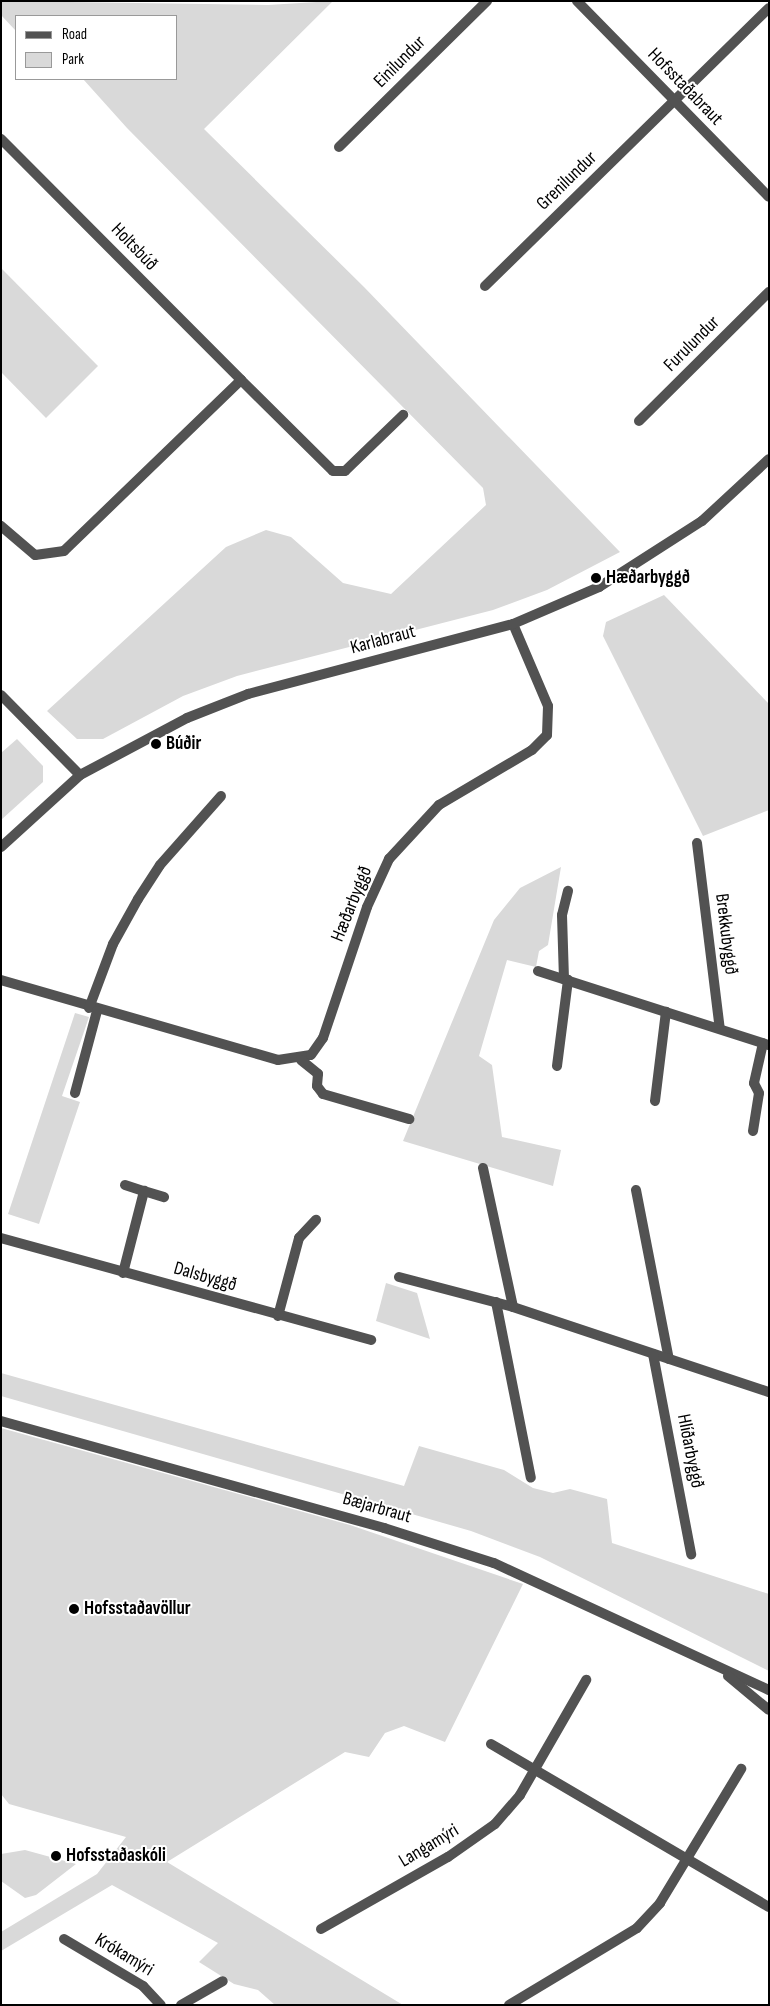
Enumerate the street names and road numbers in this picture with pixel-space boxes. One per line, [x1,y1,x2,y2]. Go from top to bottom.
street label: Einilundur [369,31,431,93]
street label: Hofsstaðabraut [643,44,727,130]
street label: Grenilundur [532,147,602,215]
street label: Holtsbúð [106,218,162,276]
street label: Furulundur [659,311,725,377]
street label: Karlabraut [348,620,418,660]
street label: Hæðarbyggð [327,863,377,945]
street label: Brekkubyggð [710,892,742,976]
street label: Dalsbyggð [171,1257,239,1297]
street label: Hlíðarbyggð [672,1412,708,1490]
street label: Bæjarbraut [340,1487,414,1529]
street label: Langamýri [395,1819,463,1873]
street label: Krókamýri [90,1929,158,1981]

